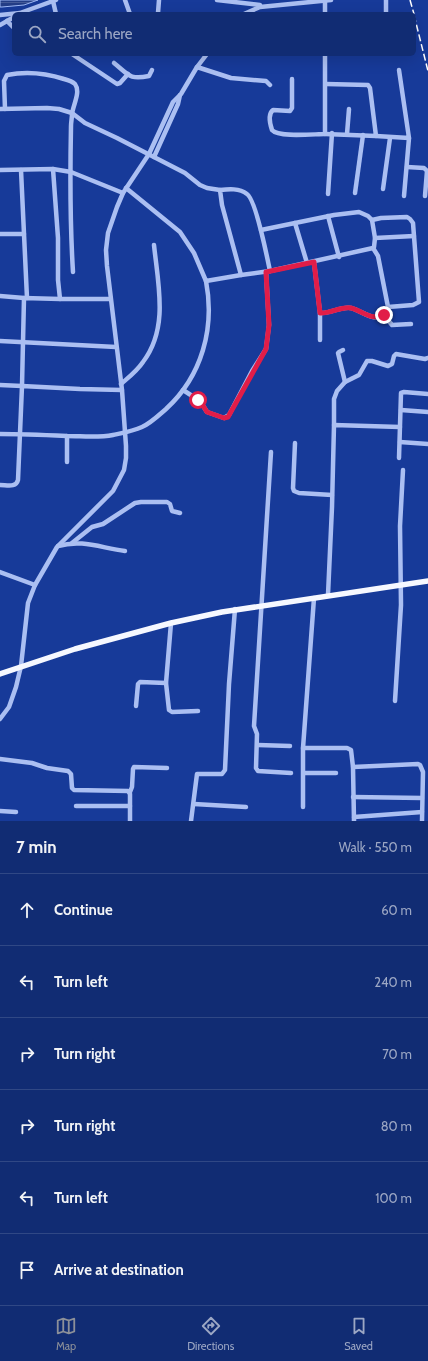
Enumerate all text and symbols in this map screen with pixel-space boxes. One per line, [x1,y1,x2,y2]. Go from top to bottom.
search box [12,12,416,56]
icon: search [26,23,48,45]
text: Search here [58,25,133,43]
route end [375,306,393,324]
route start [189,391,207,409]
text: 7 min [16,837,57,857]
text: Walk · 550 m [339,839,412,855]
icon: ahead [16,899,38,921]
text: Continue [54,901,113,919]
text: 60 m [381,902,412,918]
icon: left [16,971,38,993]
text: Turn left [54,973,108,991]
text: 240 m [374,974,412,990]
icon: right [16,1043,38,1065]
text: Turn right [54,1045,115,1063]
text: 70 m [382,1046,412,1062]
icon: right [16,1115,38,1137]
text: Turn right [54,1117,115,1135]
text: 80 m [381,1118,412,1134]
icon: left [16,1187,38,1209]
text: Turn left [54,1189,108,1207]
text: 100 m [375,1190,412,1206]
icon: arrive [16,1259,38,1281]
text: Arrive at destination [54,1261,184,1279]
tab: Map [55,1315,77,1353]
tab: Directions [187,1315,234,1353]
tab: Saved [344,1315,373,1353]

